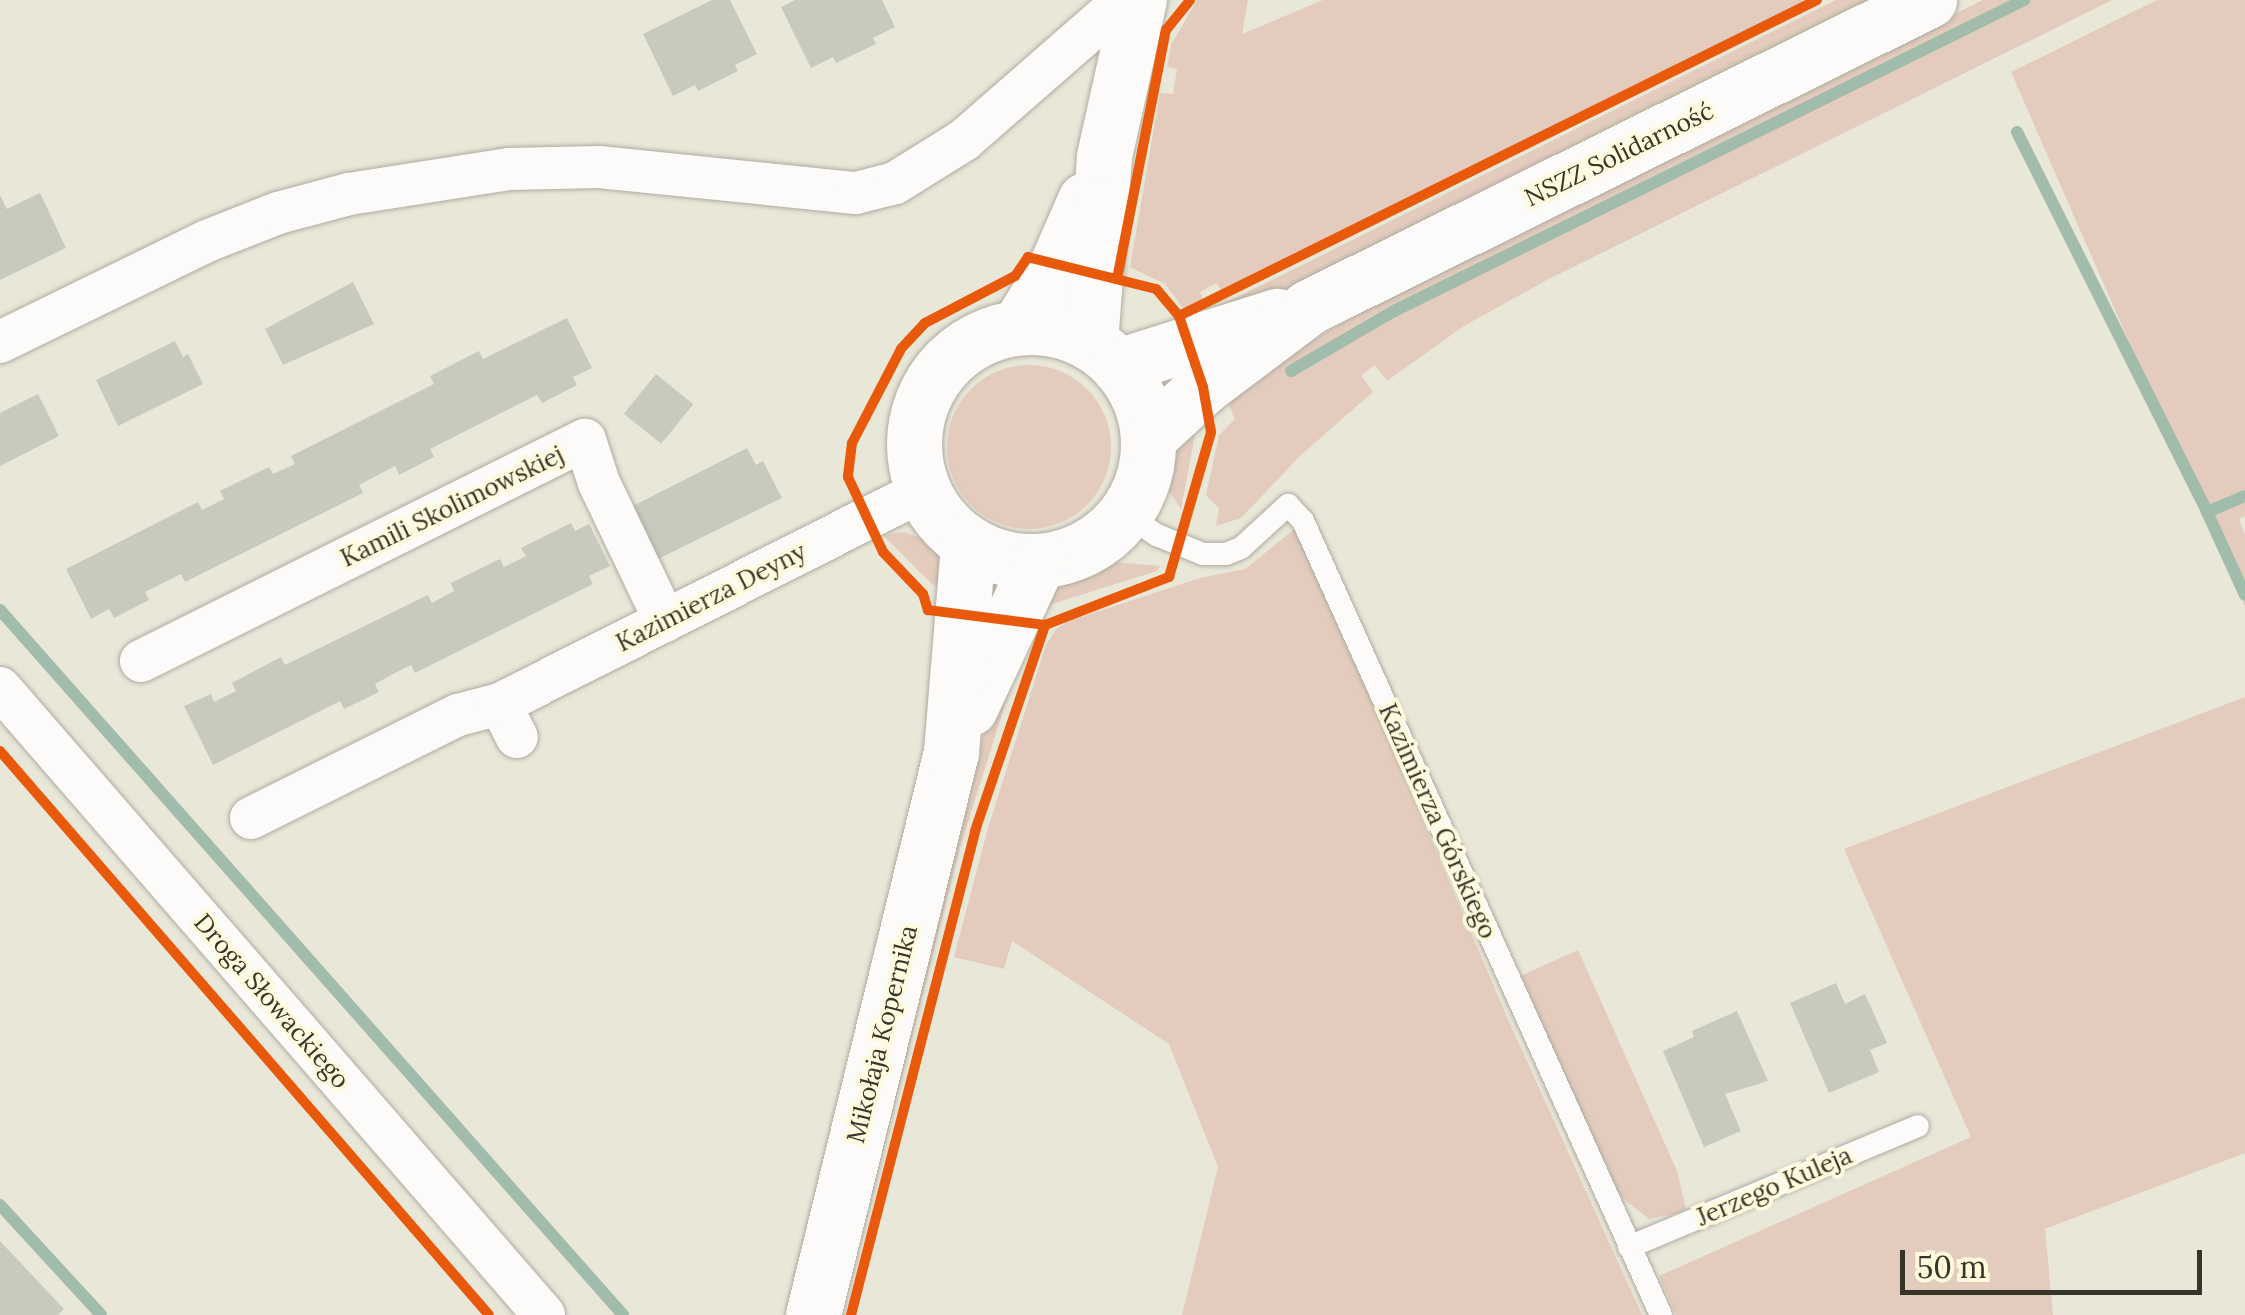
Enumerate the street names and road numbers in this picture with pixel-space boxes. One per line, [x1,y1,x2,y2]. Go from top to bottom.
street label: NSZZ Solidarność [1520,95,1718,213]
street label: Kamili Skolimowskiej [336,439,568,573]
street label: Kazimierza Deyny [611,536,811,658]
street label: Kazimierza Górskiego [1373,699,1503,943]
street label: Droga Słowackiego [188,908,356,1094]
street label: Mikołaja Kopernika [840,922,924,1146]
street label: Jerzego Kuleja [1692,1140,1856,1232]

